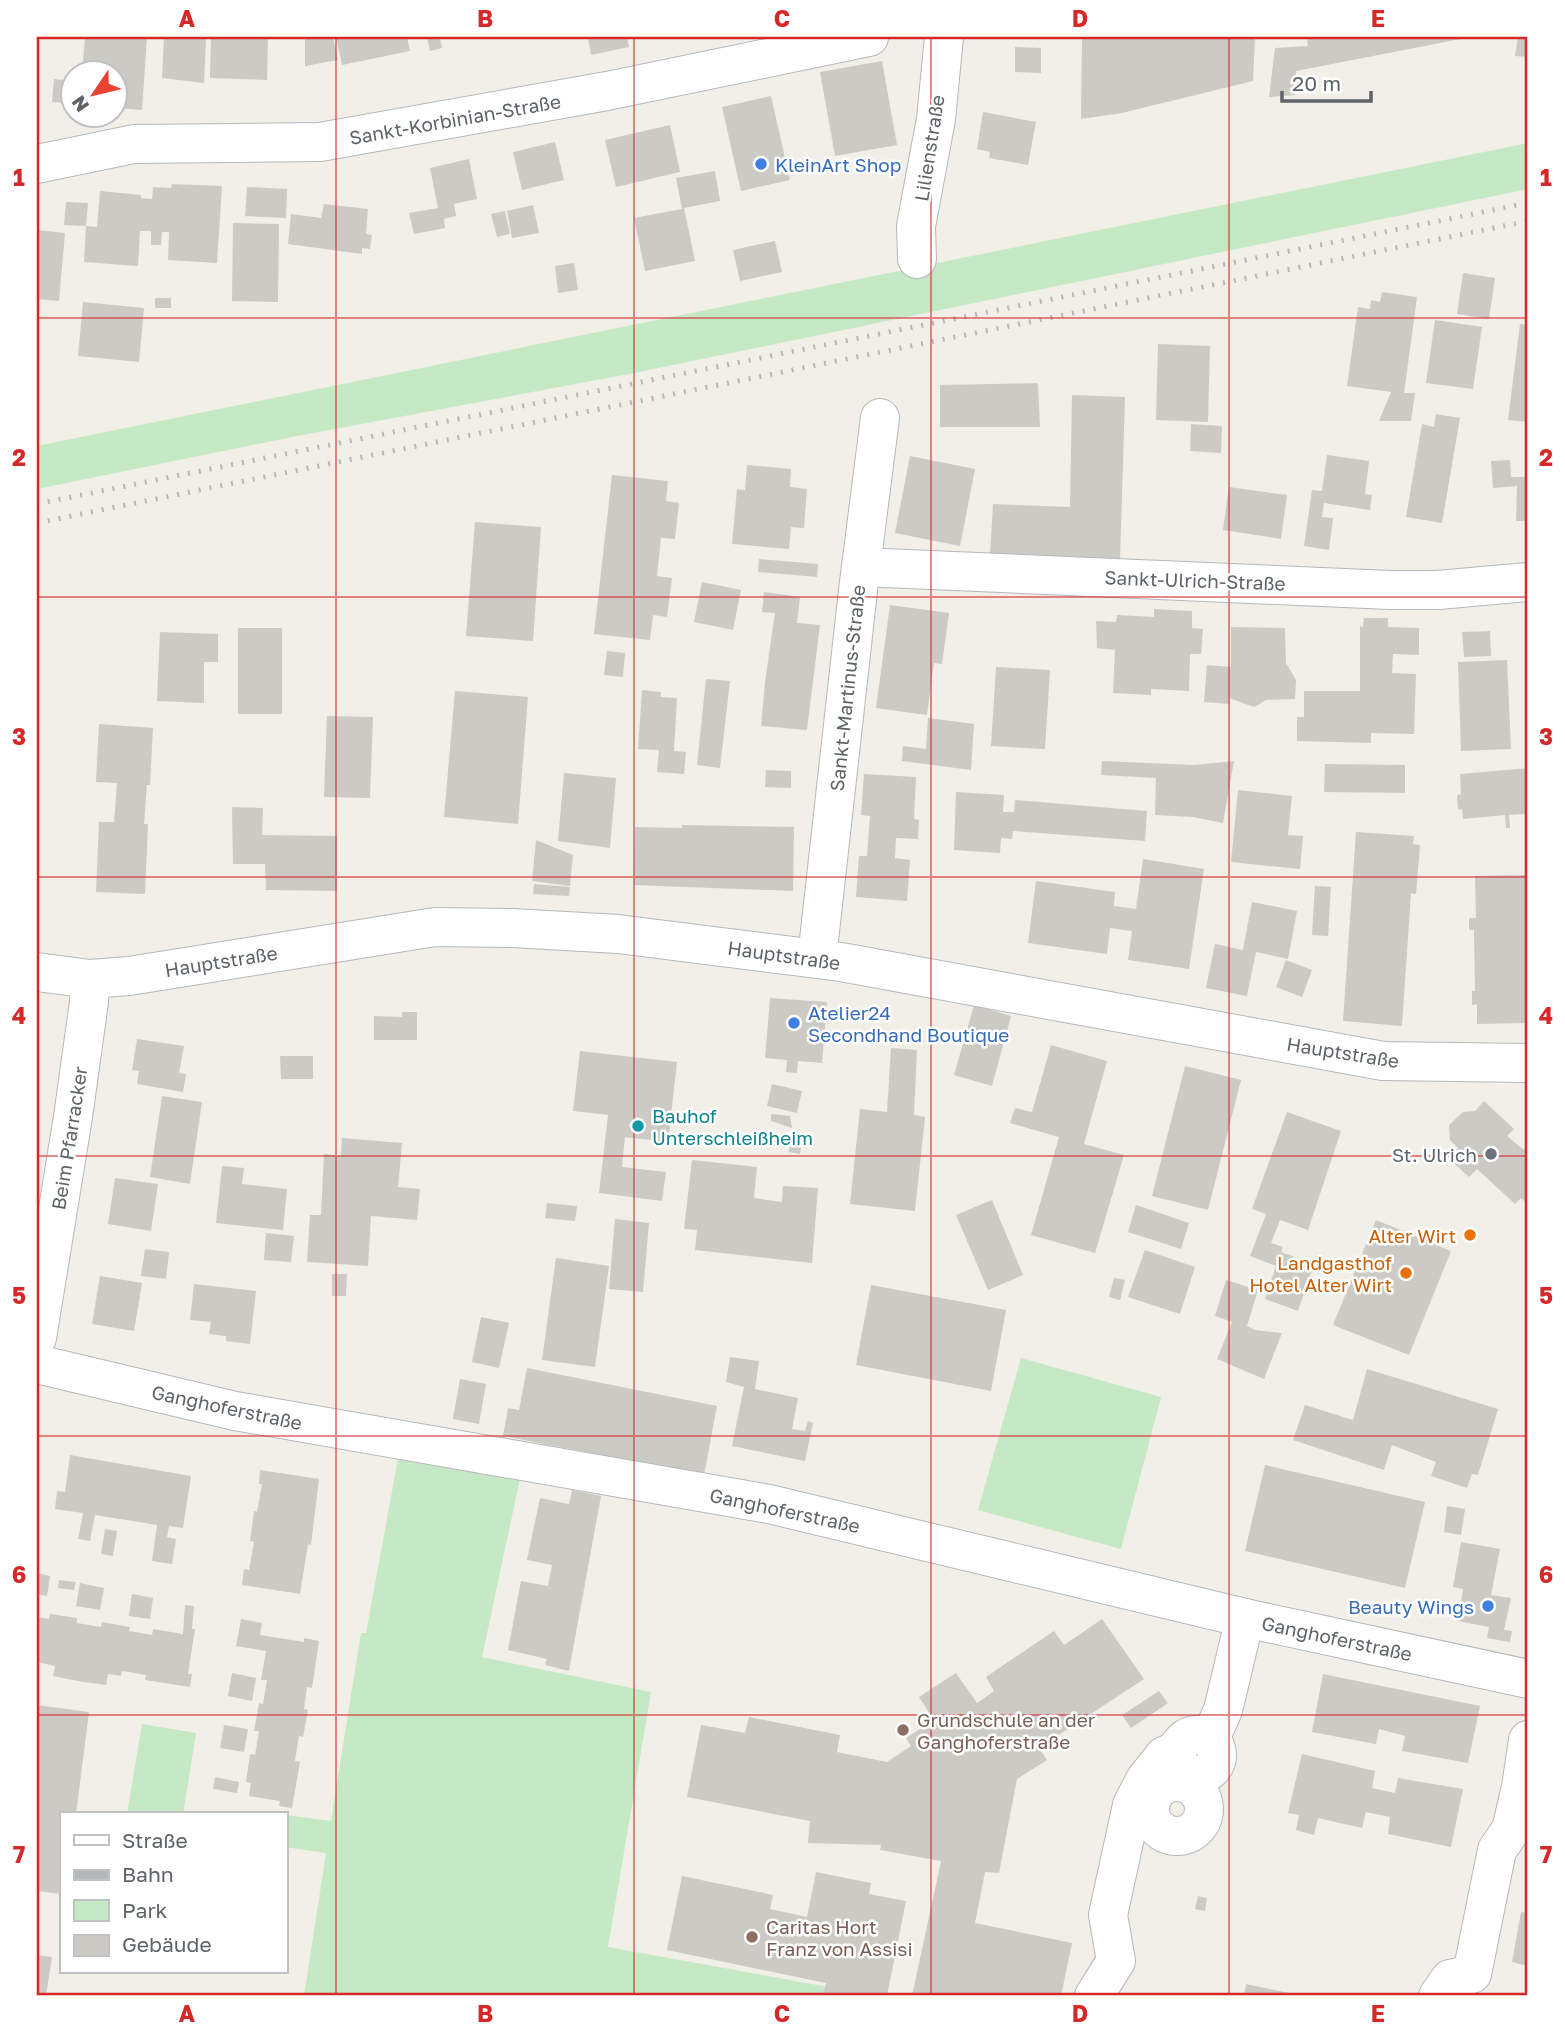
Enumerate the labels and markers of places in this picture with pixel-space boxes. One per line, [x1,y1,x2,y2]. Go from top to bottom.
place label: KleinArt Shop [775,153,901,176]
marker: KleinArt Shop [753,156,769,172]
place label: Atelier24 Secondhand Boutique [808,1001,1009,1046]
marker: Atelier24 Secondhand Boutique [786,1015,802,1031]
place label: Bauhof Unterschleißheim [652,1104,813,1149]
marker: Bauhof Unterschleißheim [630,1118,646,1134]
place label: St. Ulrich [1392,1143,1477,1166]
marker: St. Ulrich [1483,1146,1499,1162]
place label: Alter Wirt [1368,1224,1456,1247]
marker: Alter Wirt [1462,1227,1478,1243]
place label: Landgasthof Hotel Alter Wirt [1249,1251,1392,1296]
marker: Landgasthof Hotel Alter Wirt [1398,1265,1414,1281]
place label: Beauty Wings [1348,1595,1474,1618]
marker: Beauty Wings [1480,1598,1496,1614]
place label: Grundschule an der Ganghoferstraße [917,1708,1096,1753]
marker: Grundschule an der Ganghoferstraße [895,1722,911,1738]
place label: Caritas Hort Franz von Assisi [766,1915,913,1960]
marker: Caritas Hort Franz von Assisi [744,1929,760,1945]

